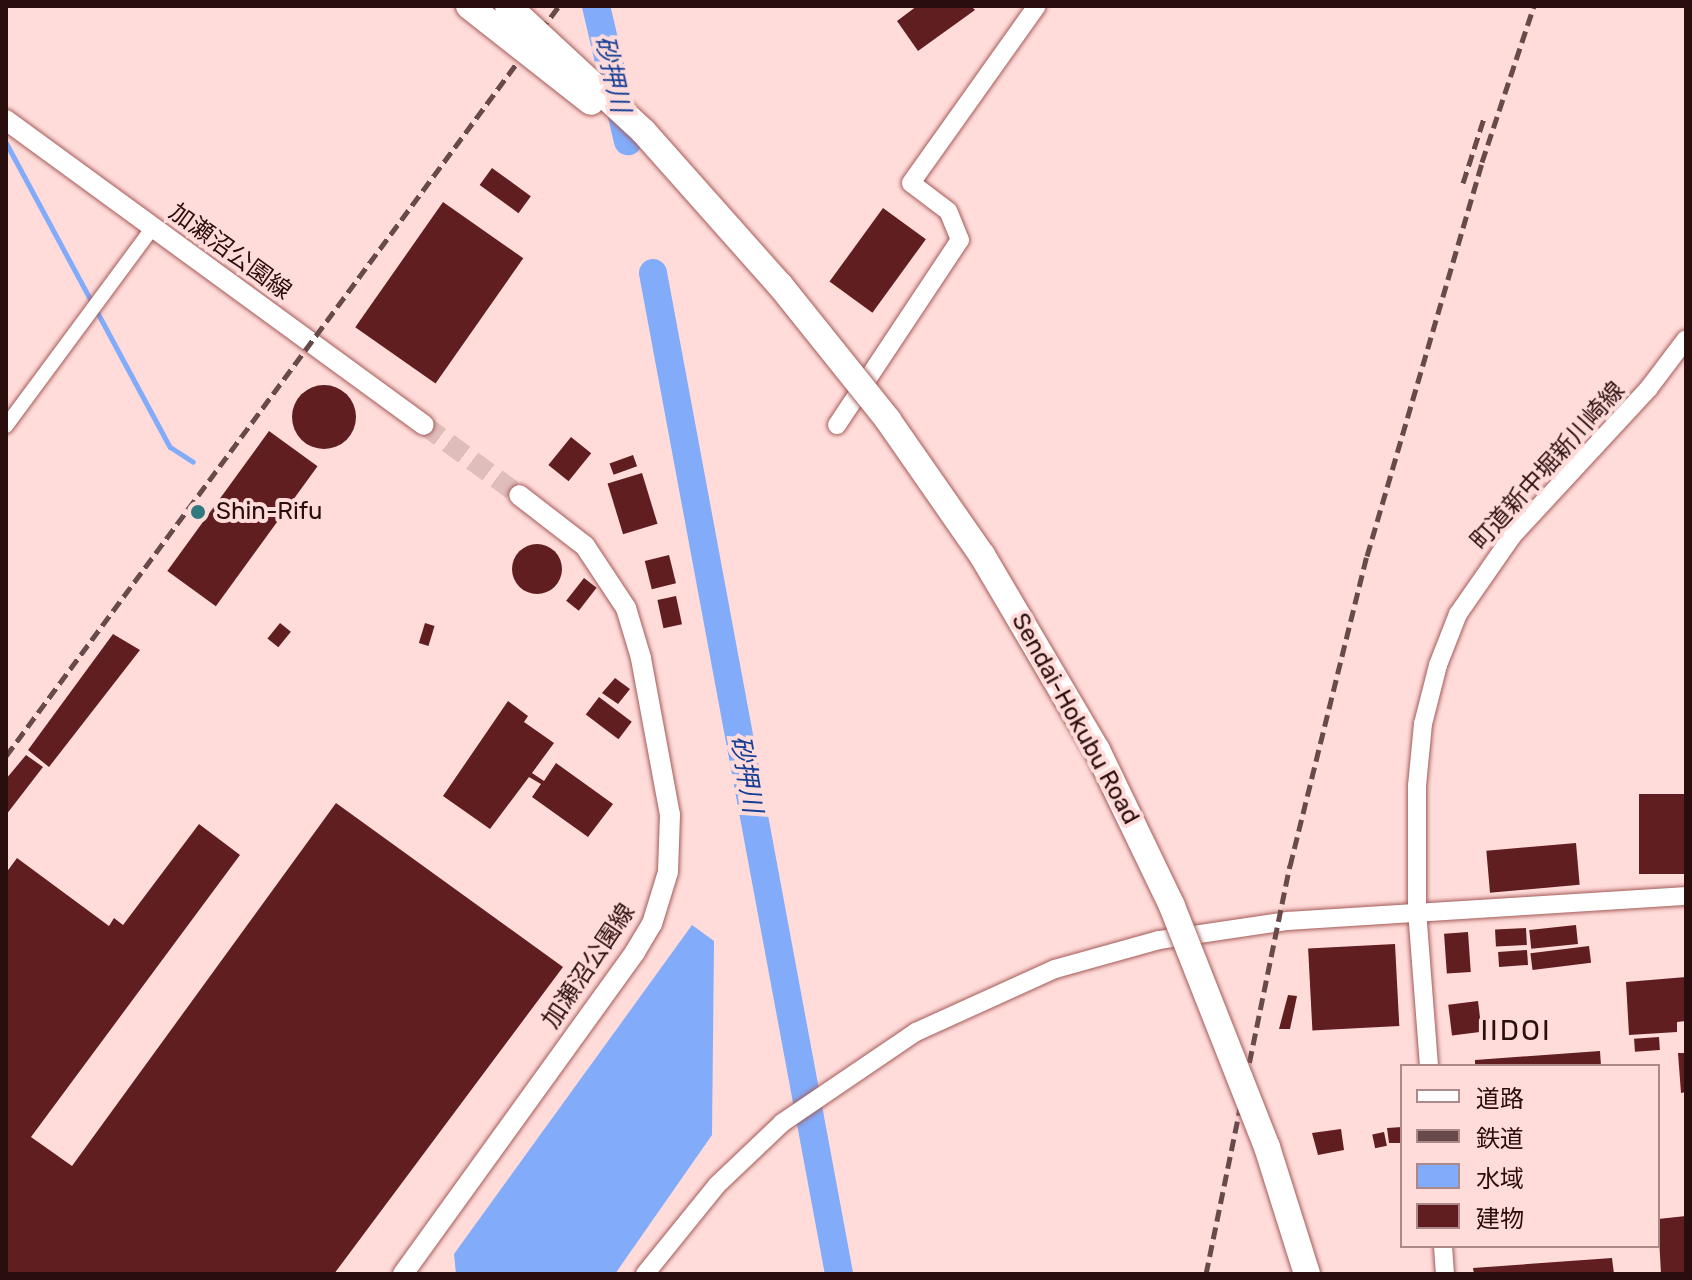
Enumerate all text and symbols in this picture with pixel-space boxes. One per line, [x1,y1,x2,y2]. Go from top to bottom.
water label: 砂押川 [588,32,636,116]
street label: 加瀬沼公園線 [163,198,297,306]
street label: 町道新中堀新川崎線 [1465,376,1631,556]
place label: Shin-Rifu [216,498,323,526]
marker: Shin-Rifu [187,501,209,523]
street label: Sendai-Hokubu Road [1005,608,1145,830]
water label: 砂押川 [724,733,768,815]
street label: 加瀬沼公園線 [537,898,641,1034]
district label: IIDOI [1480,1014,1552,1048]
legend [1400,1064,1660,1248]
text: 道路 [1476,1085,1524,1113]
text: 鉄道 [1476,1125,1524,1153]
text: 水域 [1476,1165,1524,1193]
text: 建物 [1476,1205,1524,1233]

